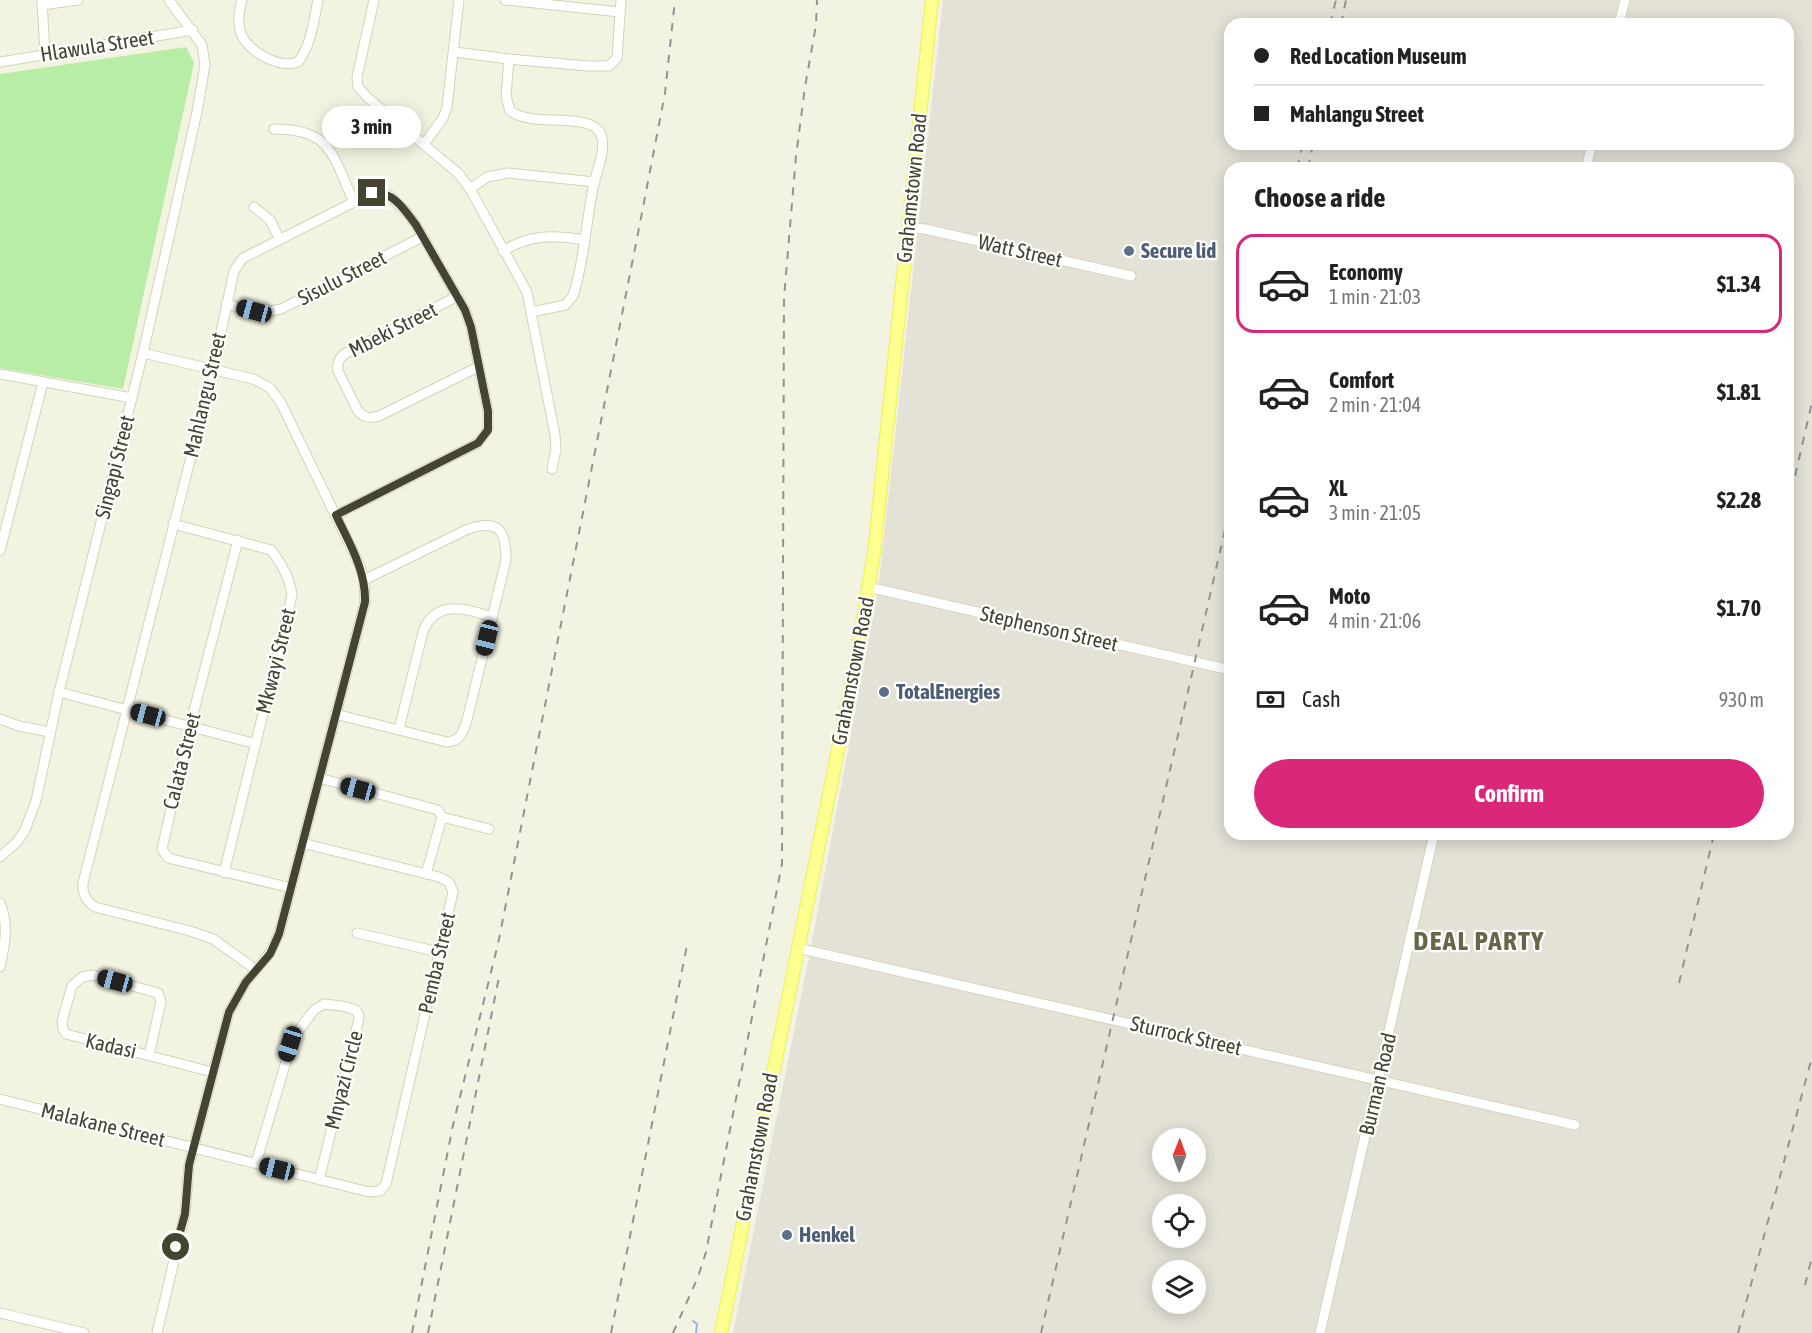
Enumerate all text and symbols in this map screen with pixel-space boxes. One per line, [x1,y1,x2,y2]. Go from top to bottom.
street label: Hlawula Street [38,24,155,66]
text: Red Location Museum [1290,43,1467,69]
text: Mahlangu Street [1290,101,1424,127]
callout: 3 min [322,106,422,148]
street label: Grahamstown Road [891,112,931,264]
text: 3 min [351,115,392,138]
route end [358,179,385,206]
text: Choose a ride [1254,182,1386,213]
street label: Watt Street [976,229,1065,271]
place label: Secure lid [1141,238,1216,262]
marker: Secure lid [1122,244,1136,258]
street label: Sisulu Street [293,245,390,310]
icon: car [1257,257,1311,311]
text: Economy [1329,259,1403,285]
text: $1.34 [1717,271,1761,297]
text: 1 min · 21:03 [1329,285,1421,308]
street label: Mbeki Street [344,297,441,362]
car [234,298,274,324]
street label: Mahlangu Street [178,330,230,460]
icon: car [1257,365,1311,419]
text: Comfort [1329,367,1394,393]
text: $1.81 [1717,379,1761,405]
text: 2 min · 21:04 [1329,393,1421,416]
street label: Singapi Street [90,412,138,521]
icon: car [1257,473,1311,527]
text: XL [1329,475,1347,501]
text: $2.28 [1717,487,1761,513]
text: 3 min · 21:05 [1329,501,1421,524]
icon: car [1257,581,1311,635]
text: Moto [1329,583,1371,609]
street label: Grahamstown Road [826,595,878,747]
text: $1.70 [1717,595,1761,621]
street label: Stephenson Street [978,601,1120,656]
street label: Mkwayi Street [250,606,300,716]
text: 4 min · 21:06 [1329,609,1421,632]
car [474,618,500,658]
place label: TotalEnergies [896,679,1001,703]
icon: cash [1254,683,1287,716]
marker: TotalEnergies [877,685,891,699]
text: Cash [1302,686,1341,712]
text: 930 m [1719,688,1764,711]
car [128,702,168,728]
street label: Calata Street [157,710,205,812]
button: Confirm [1254,759,1764,828]
car [338,776,378,802]
street label: Pemba Street [413,910,459,1016]
district label: DEAL PARTY [1413,925,1545,956]
car [95,968,135,994]
street label: Sturrock Street [1128,1011,1244,1059]
car [276,1024,304,1064]
street label: Kadasi [83,1028,139,1063]
street label: Mnyazi Circle [319,1028,367,1132]
street label: Burman Road [1354,1030,1400,1137]
street label: Grahamstown Road [730,1071,782,1223]
street label: Malakane Street [39,1097,168,1151]
north arrow [1152,1128,1206,1182]
map controls [1152,1128,1206,1314]
car [257,1156,297,1182]
button: locate [1152,1194,1206,1248]
place label: Henkel [799,1222,855,1246]
marker: Henkel [780,1228,794,1242]
route start [162,1233,189,1260]
button: layers [1152,1260,1206,1314]

